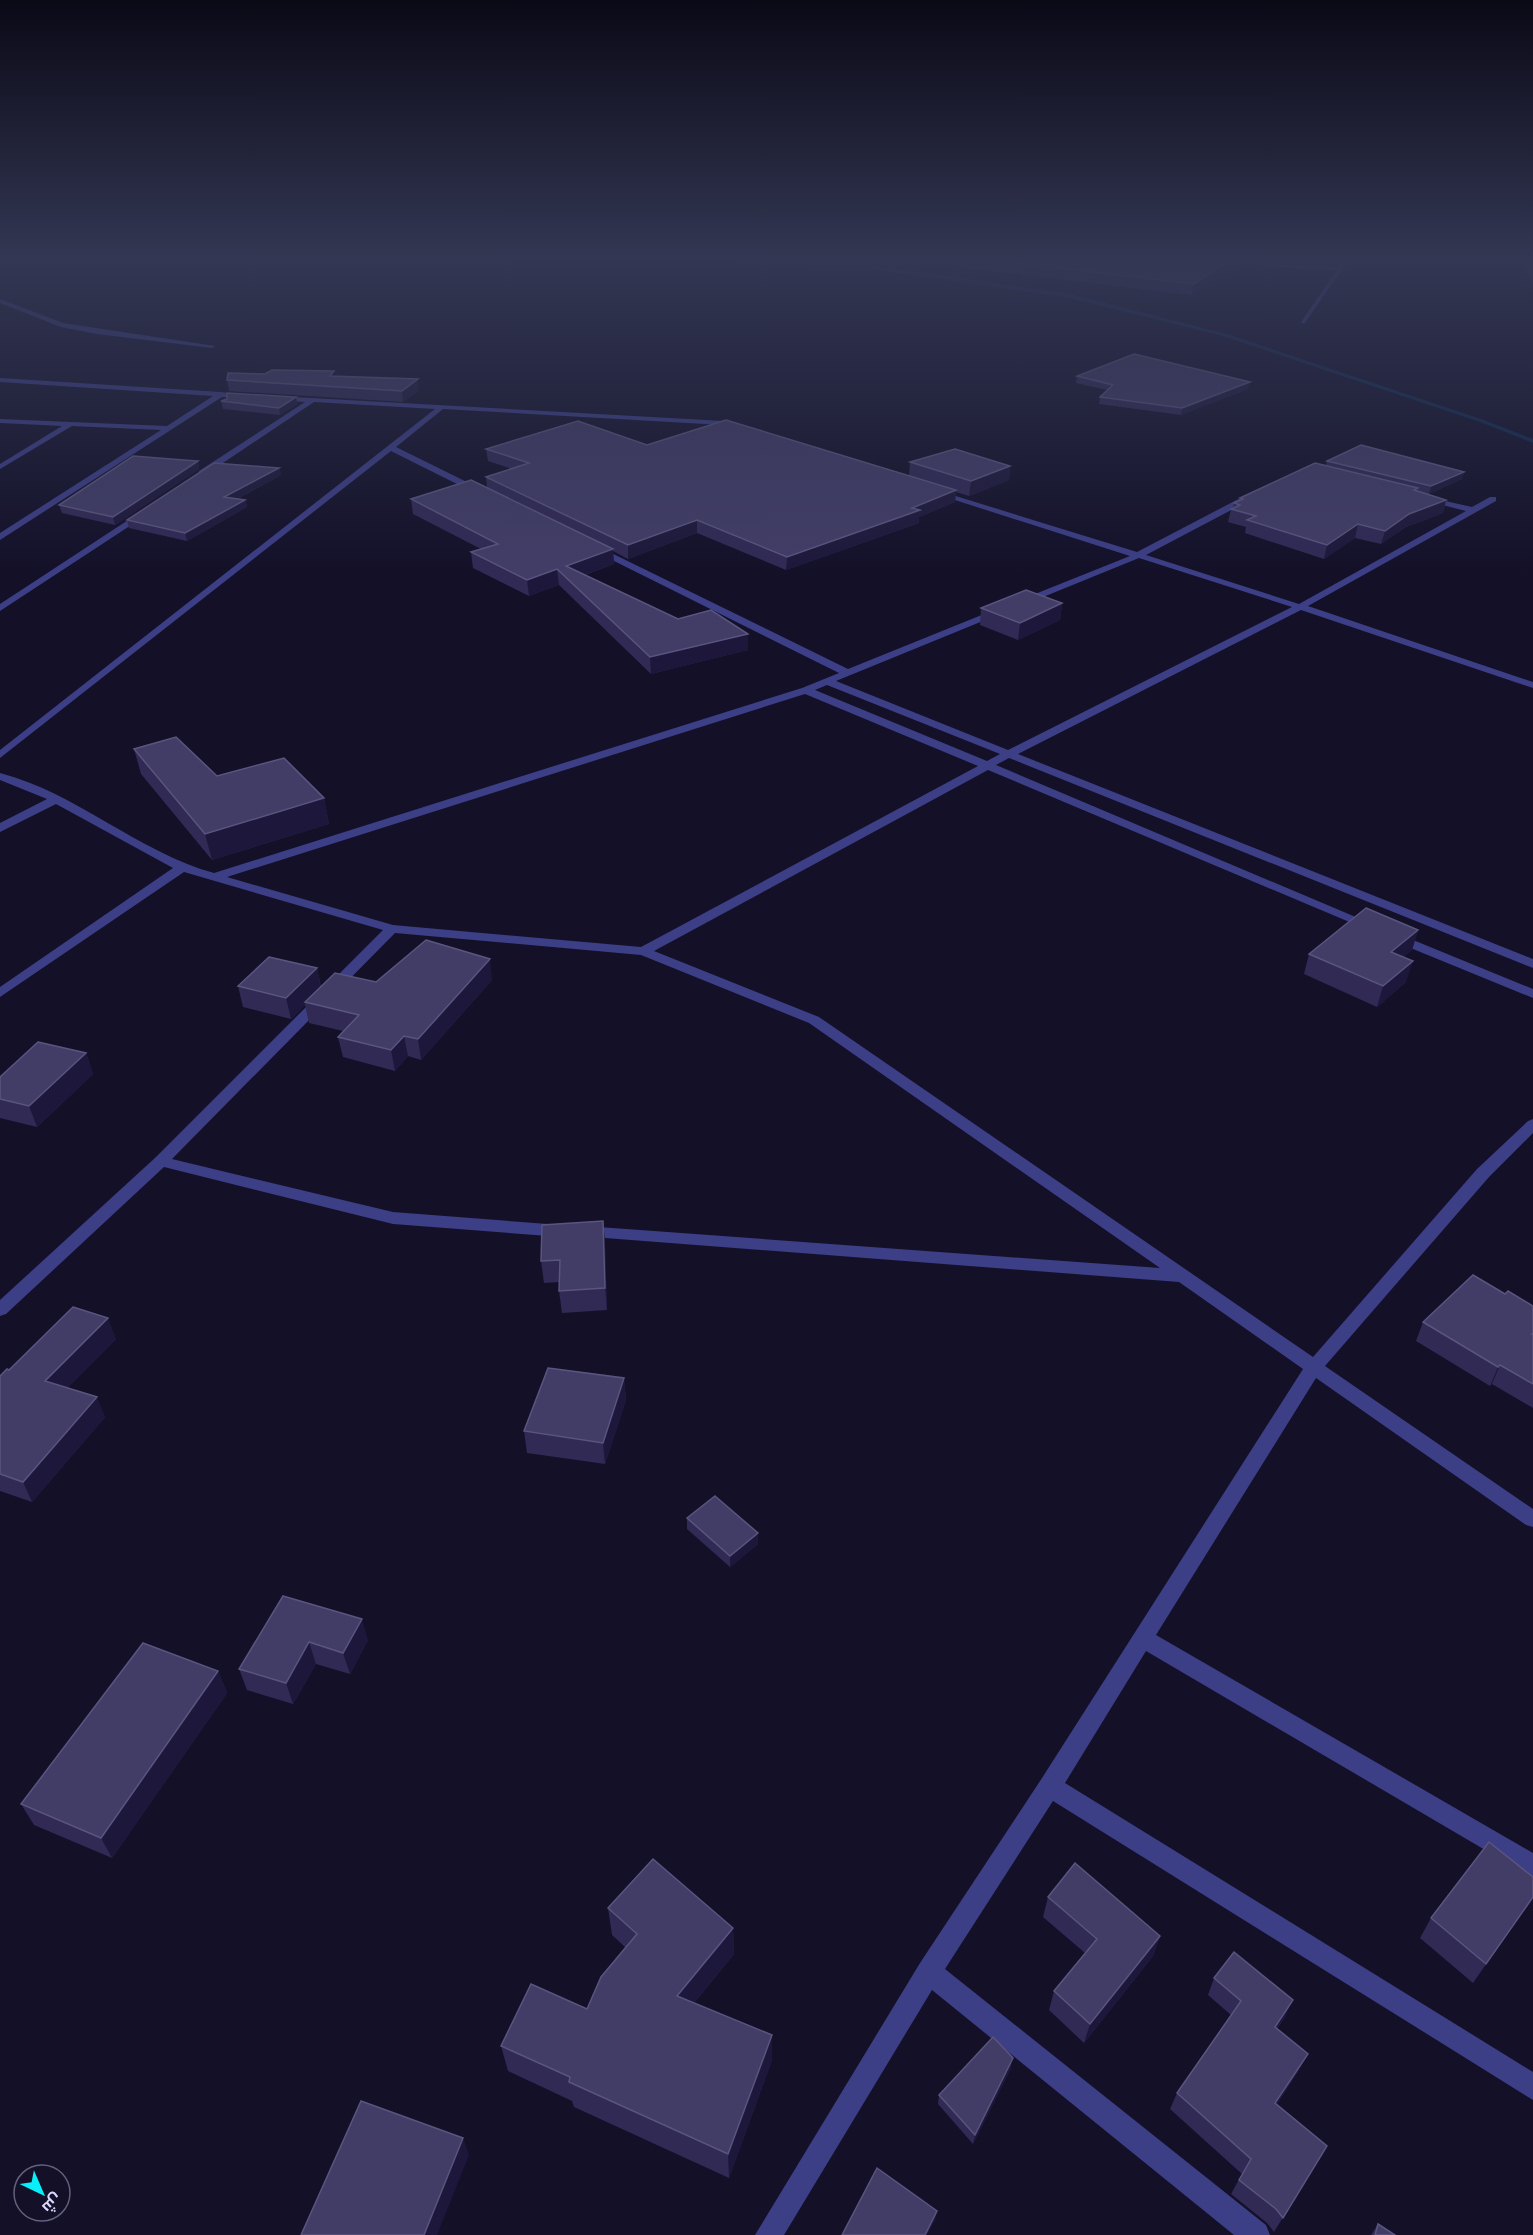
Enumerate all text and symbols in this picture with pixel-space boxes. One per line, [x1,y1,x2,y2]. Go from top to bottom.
north arrow [12,2163,72,2223]
text: ش [38,2189,66,2217]

